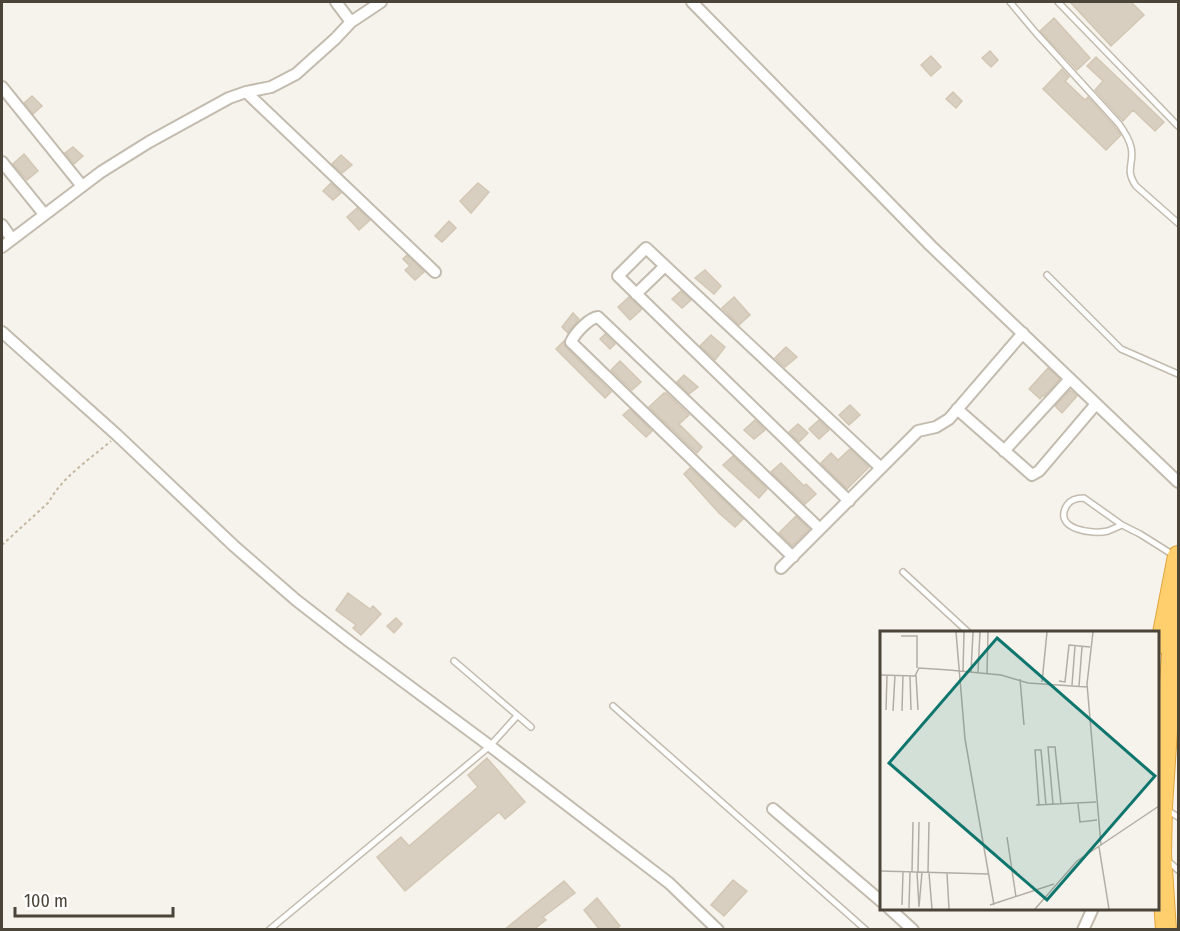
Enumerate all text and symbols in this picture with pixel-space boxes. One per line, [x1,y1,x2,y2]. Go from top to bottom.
inset map [880,631,1159,910]
scale bar [15,880,172,918]
text: 100 m [24,890,68,912]

